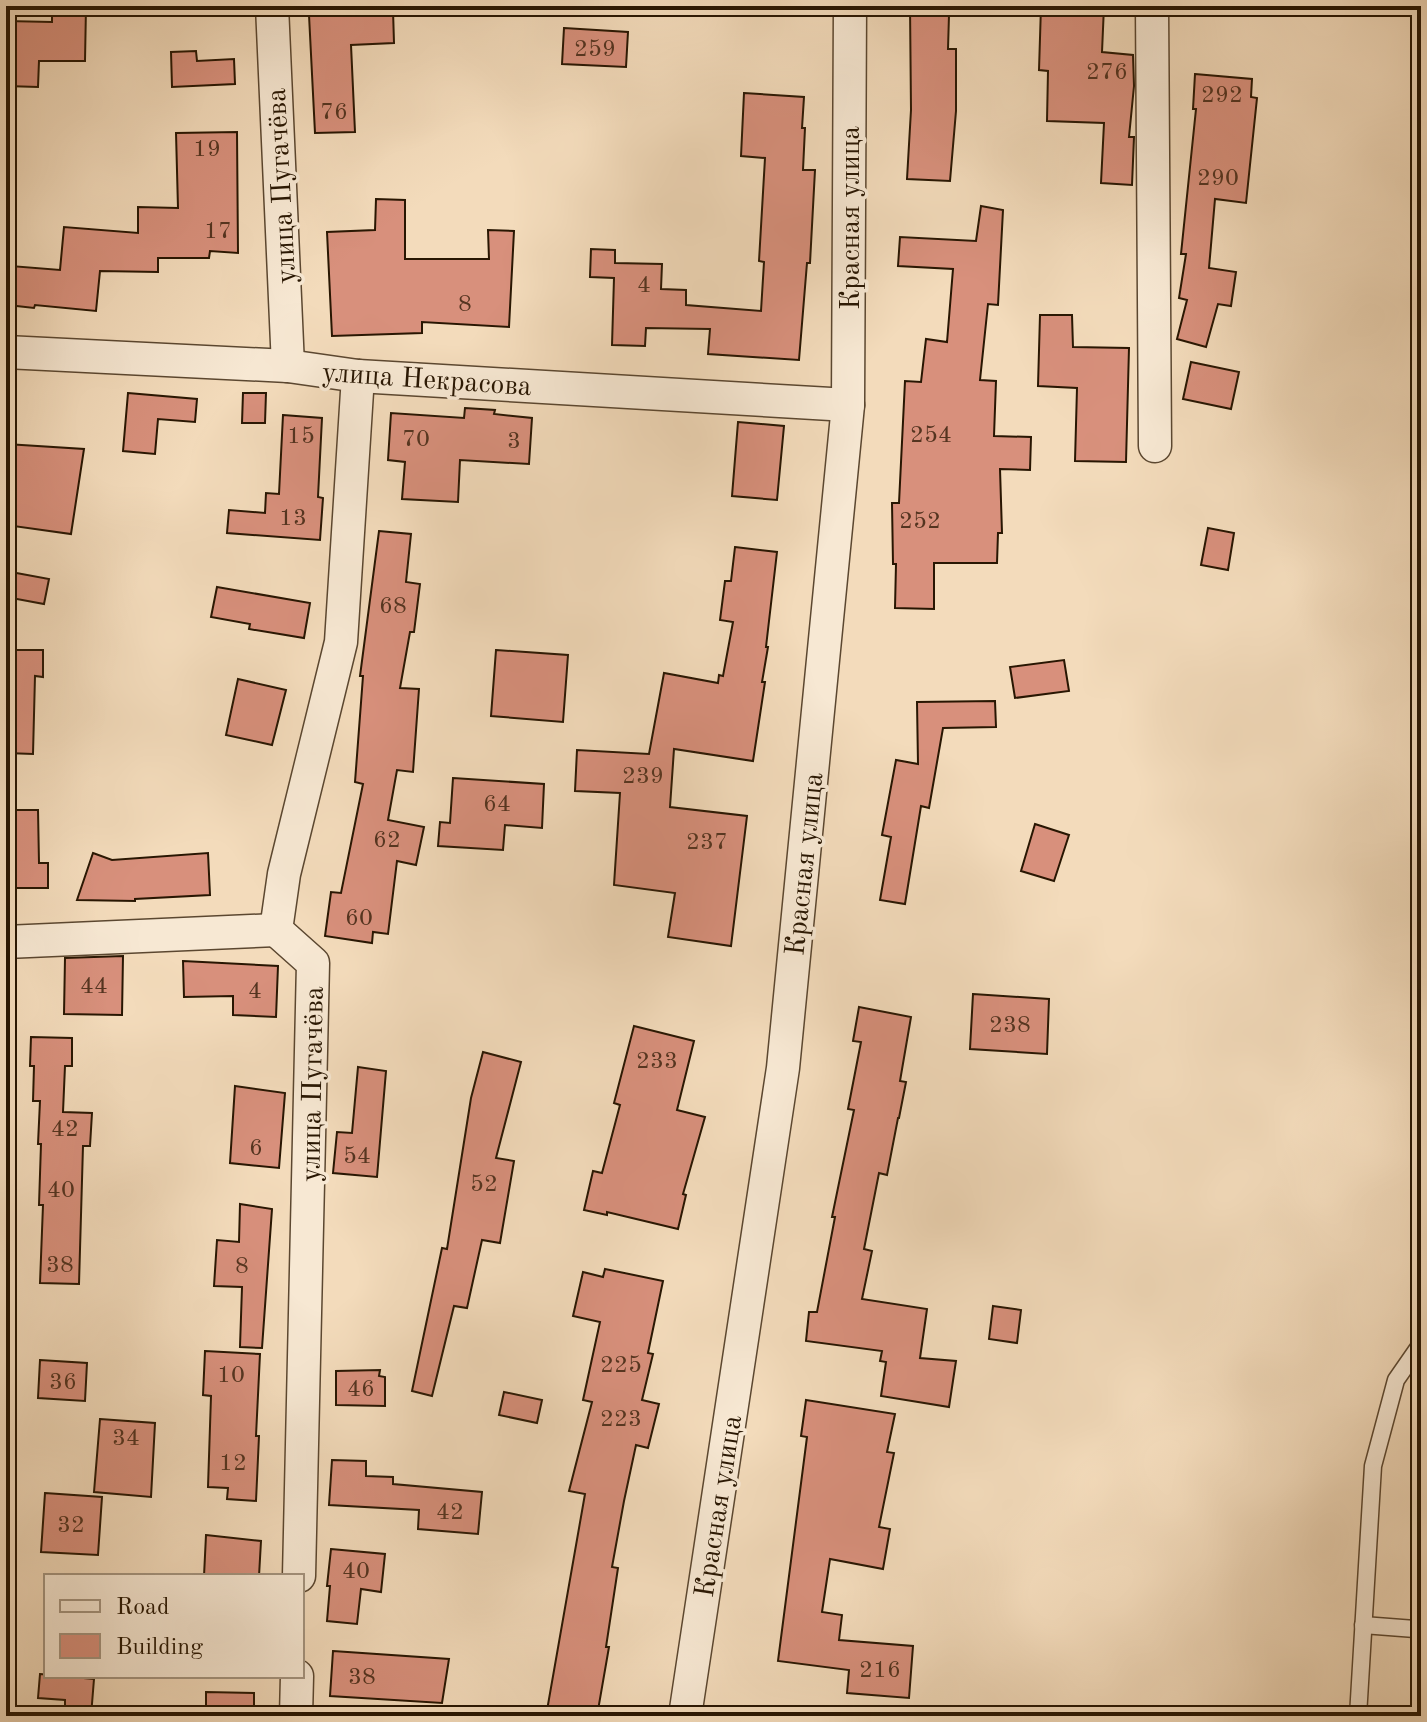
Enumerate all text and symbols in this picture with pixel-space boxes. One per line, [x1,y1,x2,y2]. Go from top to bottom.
house number: 259 [574,38,616,62]
house number: 276 [1086,61,1128,85]
house number: 292 [1201,84,1243,108]
street label: улица Пугачёва [264,87,302,284]
house number: 76 [320,101,348,125]
street label: Красная улица [838,126,866,310]
house number: 19 [193,138,221,162]
house number: 290 [1197,167,1239,191]
house number: 17 [204,220,232,244]
house number: 4 [637,274,651,298]
house number: 8 [458,293,472,317]
street label: улица Некрасова [321,360,533,402]
house number: 254 [910,424,952,448]
house number: 15 [287,425,315,449]
house number: 70 [402,428,430,452]
house number: 3 [507,430,521,454]
house number: 13 [279,507,307,531]
house number: 252 [899,510,941,534]
house number: 68 [379,595,407,619]
house number: 239 [622,765,664,789]
street label: Красная улица [782,771,830,957]
house number: 64 [483,793,511,817]
house number: 62 [373,829,401,853]
house number: 237 [686,831,728,855]
house number: 60 [345,907,373,931]
house number: 44 [80,975,108,999]
house number: 4 [248,980,262,1004]
street label: улица Пугачёва [298,986,330,1182]
house number: 238 [989,1014,1031,1038]
house number: 233 [636,1050,678,1074]
house number: 42 [51,1118,79,1142]
house number: 6 [249,1137,263,1161]
house number: 54 [343,1145,371,1169]
house number: 52 [470,1173,498,1197]
house number: 40 [47,1179,75,1203]
house number: 38 [46,1254,74,1278]
house number: 8 [235,1255,249,1279]
house number: 225 [600,1354,642,1378]
house number: 10 [217,1364,245,1388]
house number: 36 [49,1371,77,1395]
house number: 46 [347,1378,375,1402]
house number: 223 [600,1408,642,1432]
street label: Красная улица [692,1413,748,1600]
house number: 34 [112,1427,140,1451]
house number: 12 [219,1452,247,1476]
house number: 42 [436,1501,464,1525]
house number: 32 [57,1514,85,1538]
house number: 40 [342,1560,370,1584]
legend [44,1574,304,1678]
text: Road [116,1596,169,1620]
text: Building [116,1636,203,1660]
house number: 216 [859,1659,901,1683]
house number: 38 [348,1666,376,1690]

